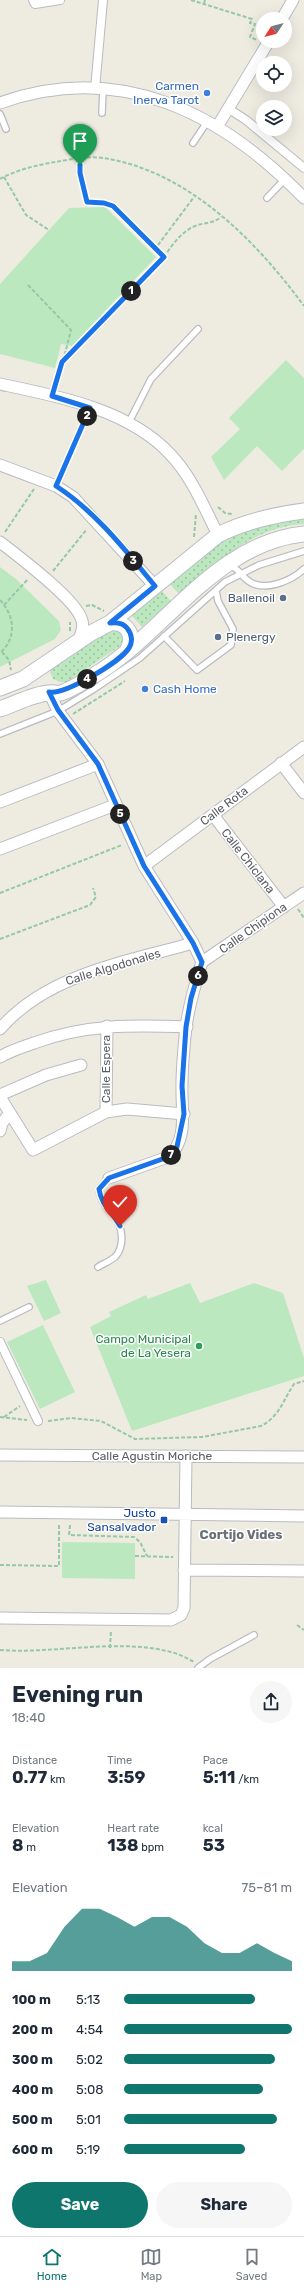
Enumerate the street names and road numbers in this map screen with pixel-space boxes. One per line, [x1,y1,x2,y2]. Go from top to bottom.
street label: Calle Rota [197,784,251,828]
street label: Calle Chiclana [218,826,278,896]
street label: Calle Chipiona [217,900,289,956]
street label: Calle Algodonales [64,946,162,988]
street label: Calle Espera [99,1035,113,1103]
street label: Calle Agustin Moriche [92,1449,213,1463]

